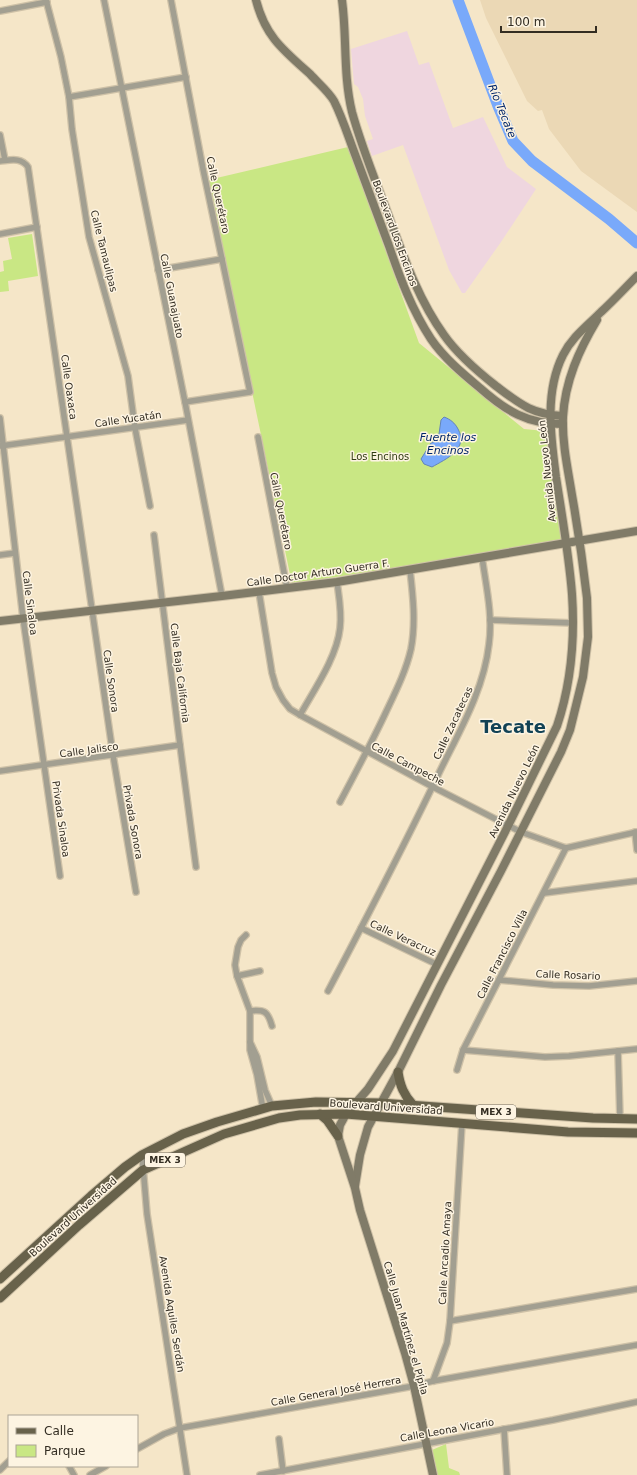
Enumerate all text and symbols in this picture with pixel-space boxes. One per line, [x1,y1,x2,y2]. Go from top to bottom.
scale bar [501,8,596,34]
text: 100 m [507,15,545,29]
water label: Río Tecate [485,82,519,140]
street label: Calle Querétaro [204,155,232,235]
street label: Boulevard Los Encinos [371,178,419,288]
street label: Calle Tamaulipas [88,209,120,293]
street label: Calle Guanajuato [158,253,186,339]
street label: Calle Oaxaca [59,354,79,420]
street label: Calle Yucatán [94,409,162,429]
street label: Avenida Nuevo León [536,420,558,522]
water label: Fuente los Encinos [420,431,477,457]
park label: Los Encinos [351,451,409,462]
street label: Calle Querétaro [268,471,294,551]
street label: Calle Doctor Arturo Guerra F. [246,558,390,588]
street label: Calle Sinaloa [21,570,39,636]
street label: Calle Baja California [168,622,192,724]
street label: Calle Sonora [101,649,121,713]
street label: Calle Zacatecas [431,685,475,761]
district label: Tecate [480,716,546,737]
street label: Calle Jalisco [59,740,119,760]
street label: Calle Campeche [370,740,446,788]
street label: Avenida Nuevo León [487,743,541,839]
street label: Privada Sinaloa [50,780,72,858]
street label: Privada Sonora [121,784,145,860]
street label: Calle Francisco Villa [475,907,529,1001]
street label: Calle Veracruz [368,918,438,958]
street label: Calle Rosario [535,968,601,982]
street label: Boulevard Universidad [329,1098,443,1116]
road number: MEX 3 [476,1105,516,1119]
road number: MEX 3 [145,1153,185,1167]
street label: Boulevard Universidad [27,1175,119,1259]
street label: Calle Arcadio Amaya [437,1201,453,1305]
street label: Avenida Aquiles Serdán [157,1255,187,1373]
street label: Calle Juan Martínez el Pípila [382,1260,430,1396]
street label: Calle General José Herrera [270,1374,402,1408]
legend [8,1415,138,1467]
street label: Calle Leona Vicario [399,1416,495,1444]
text: Calle [44,1424,74,1438]
text: Parque [44,1444,85,1458]

